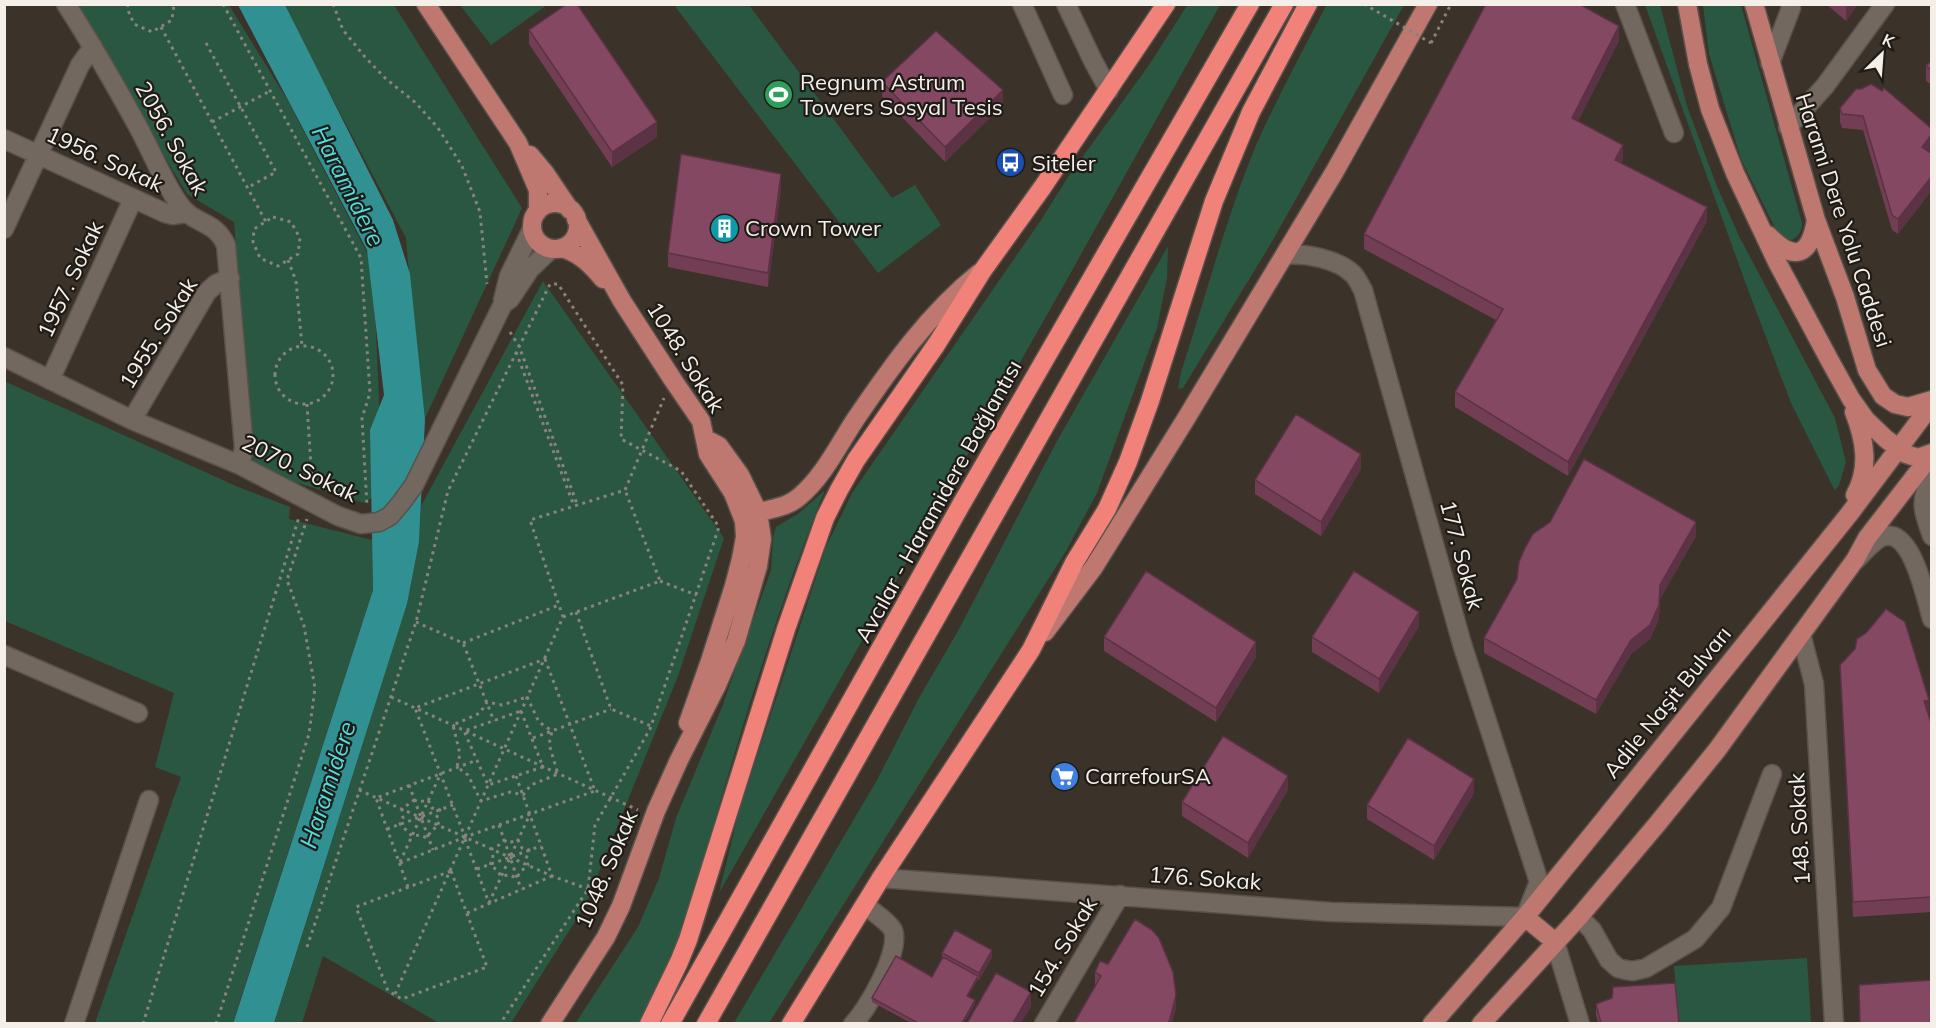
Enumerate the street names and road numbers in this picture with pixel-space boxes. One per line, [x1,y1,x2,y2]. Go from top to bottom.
street label: 2056. Sokak [129,76,215,200]
street label: Harami Dere Yolu Caddesi [1790,89,1898,351]
street label: 1956. Sokak [42,120,168,199]
street label: 1957. Sokak [31,216,110,342]
street label: 1955. Sokak [113,272,203,394]
street label: 1048. Sokak [641,296,731,418]
street label: Avcılar - Haramidere Bağlantısı [848,355,1028,647]
street label: 2070. Sokak [237,428,363,508]
street label: 177. Sokak [1434,497,1490,614]
street label: Adile Naşit Bulvarı [1597,620,1737,784]
street label: 148. Sokak [1782,771,1816,886]
street label: 1048. Sokak [569,805,644,932]
street label: 176. Sokak [1148,860,1263,896]
street label: 154. Sokak [1021,891,1103,1002]

